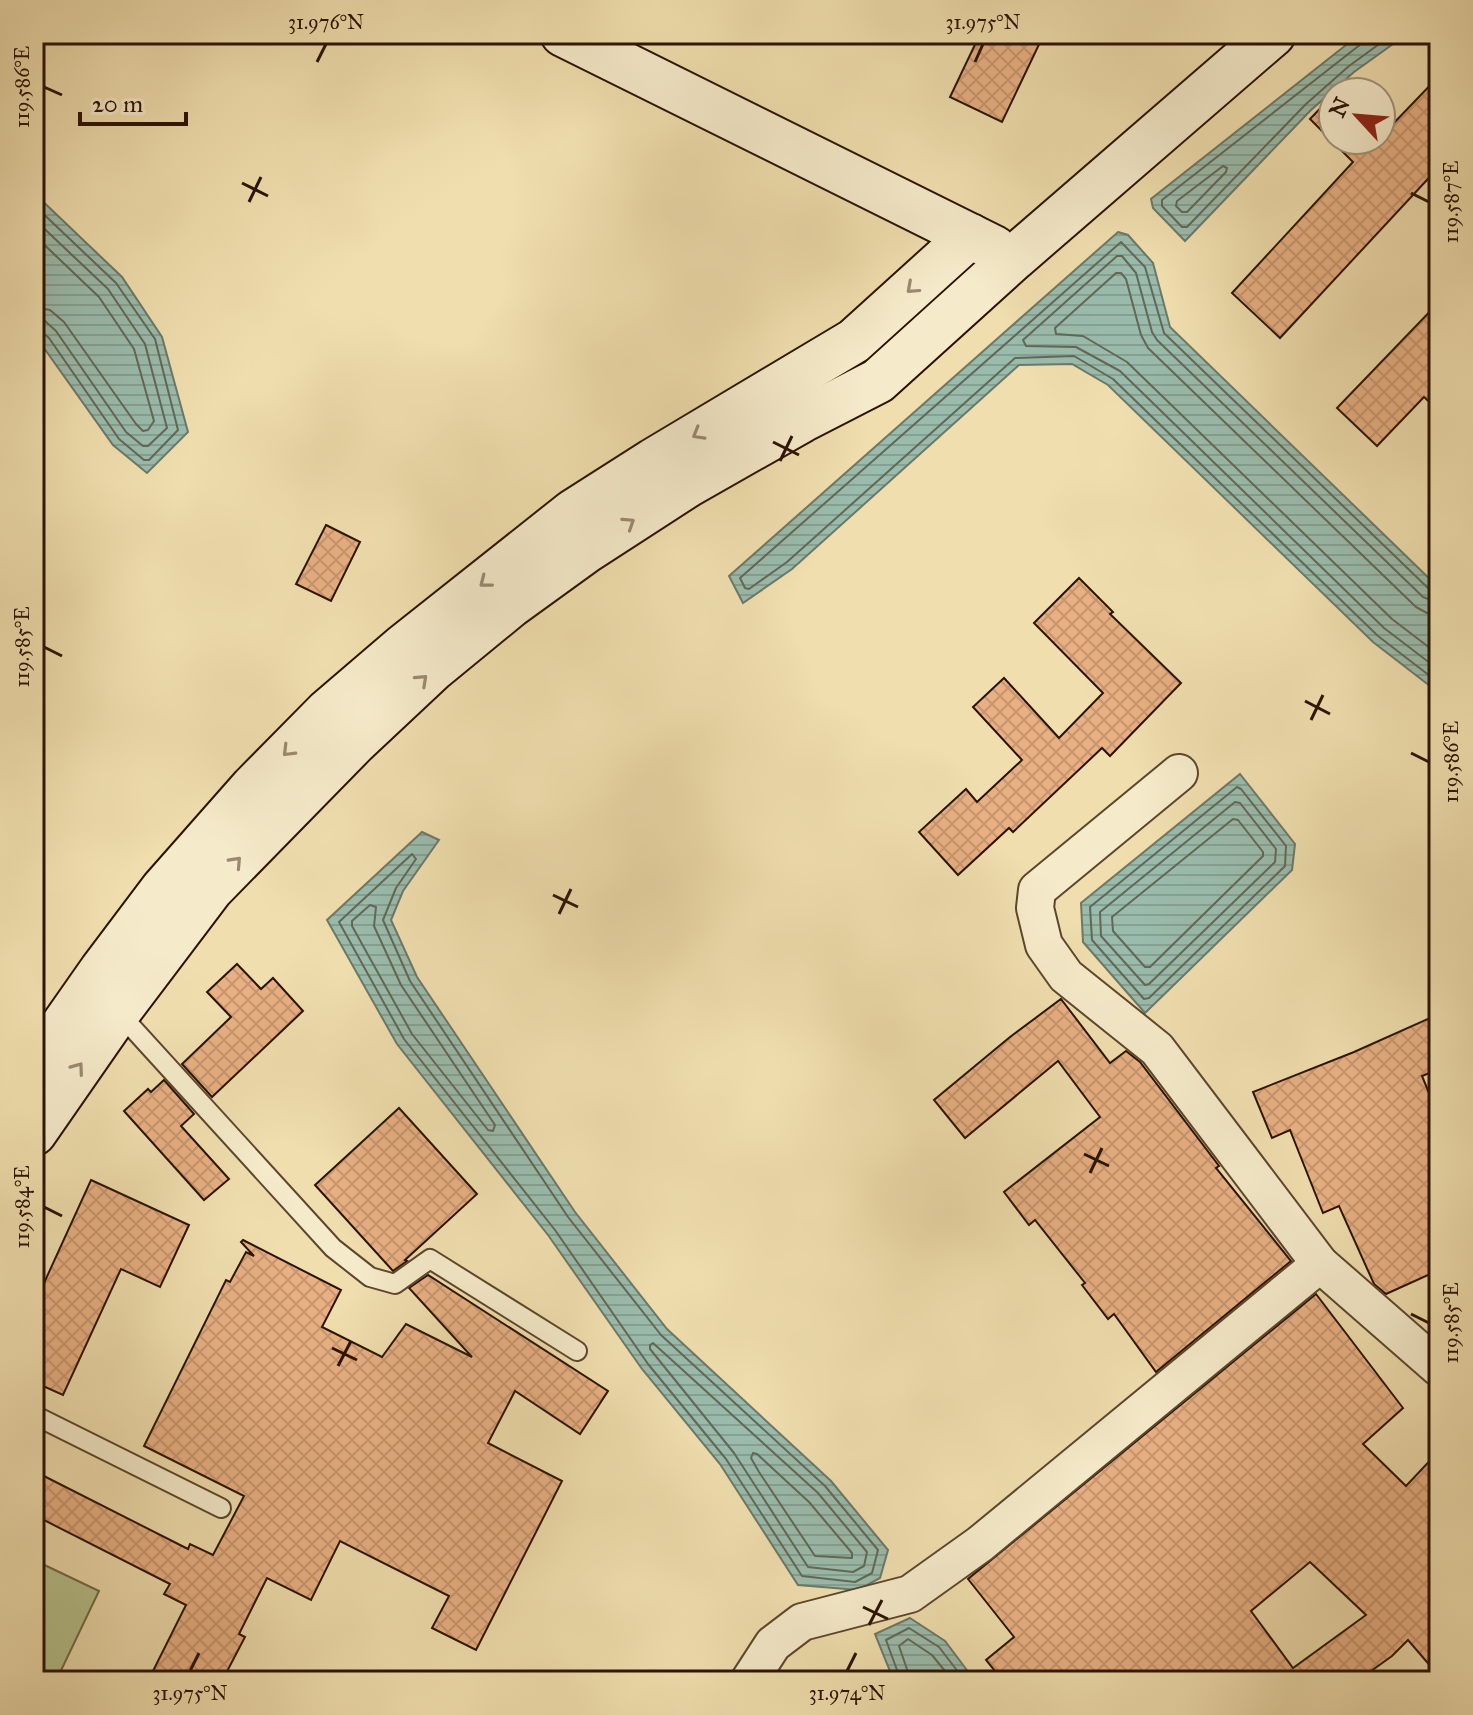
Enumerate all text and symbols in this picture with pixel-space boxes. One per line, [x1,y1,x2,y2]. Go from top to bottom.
text: 31.976°N [288,10,364,34]
text: 31.975°N [946,10,1021,34]
text: 119.586°E [10,46,34,128]
scale bar [80,76,186,126]
north arrow [1317,76,1397,156]
text: 20 m [92,89,143,119]
text: N [1323,93,1356,122]
text: 119.587°E [1439,161,1463,243]
one-way arrow [907,279,922,293]
one-way arrow [693,424,707,440]
one-way arrow [620,518,634,533]
one-way arrow [479,572,494,586]
text: 119.585°E [10,606,34,688]
one-way arrow [412,675,427,689]
text: 119.586°E [1439,721,1463,803]
one-way arrow [283,742,297,756]
one-way arrow [227,857,242,871]
one-way arrow [68,1062,83,1077]
text: 119.584°E [10,1166,34,1248]
text: 119.585°E [1439,1282,1463,1364]
text: 31.975°N [153,1681,228,1705]
text: 31.974°N [809,1681,885,1705]

